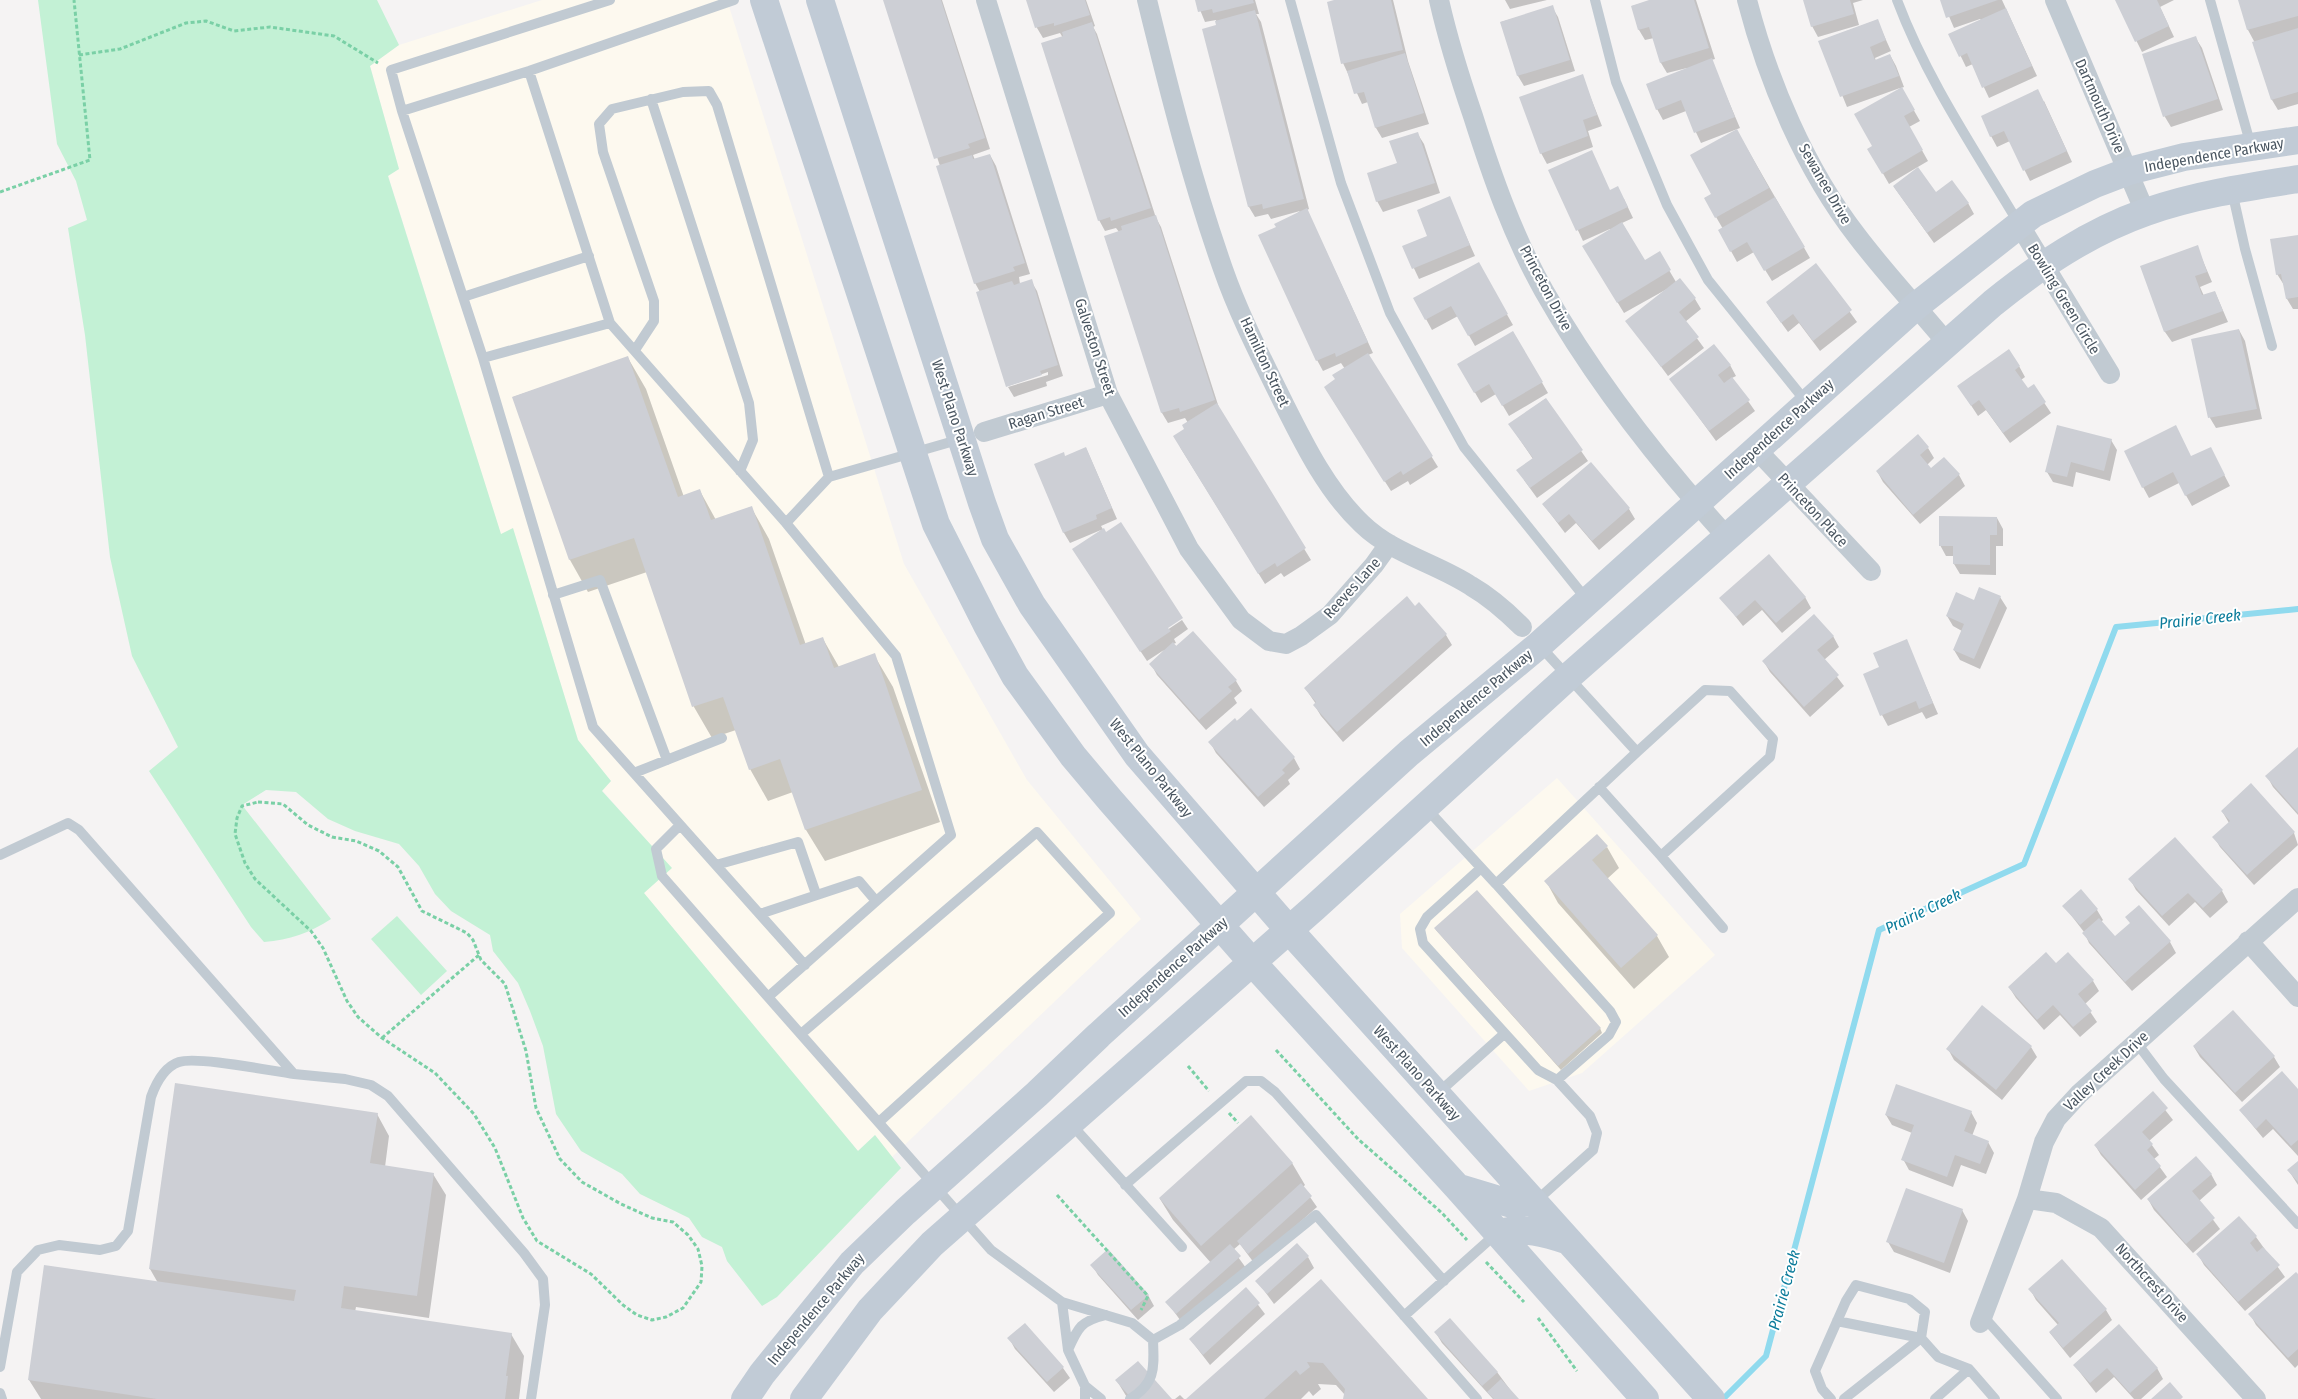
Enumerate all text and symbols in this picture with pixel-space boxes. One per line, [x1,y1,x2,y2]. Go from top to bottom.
street label: Dartmouth Drive [2071,56,2129,156]
street label: Independence Parkway [2143,134,2285,176]
street label: Sewanee Drive [1795,141,1855,227]
street label: Bowling Green Circle [2024,240,2104,358]
street label: Princeton Drive [1516,242,1576,334]
street label: Galveston Street [1071,296,1119,398]
street label: Hamilton Street [1236,314,1294,410]
street label: West Plano Parkway [928,357,982,479]
street label: Independence Parkway [1721,375,1838,483]
street label: Ragan Street [1006,393,1086,433]
street label: Princeton Place [1774,469,1852,551]
street label: Reeves Lane [1320,554,1384,622]
water label: Prairie Creek [2158,605,2242,633]
street label: Independence Parkway [1416,646,1536,750]
street label: West Plano Parkway [1106,715,1196,821]
water label: Prairie Creek [1882,884,1964,938]
street label: Independence Parkway [1115,913,1232,1021]
street label: West Plano Parkway [1370,1022,1465,1124]
street label: Valley Creek Drive [2060,1027,2152,1115]
street label: Northcrest Drive [2112,1240,2192,1326]
water label: Prairie Creek [1764,1248,1804,1332]
street label: Independence Parkway [764,1249,868,1369]

